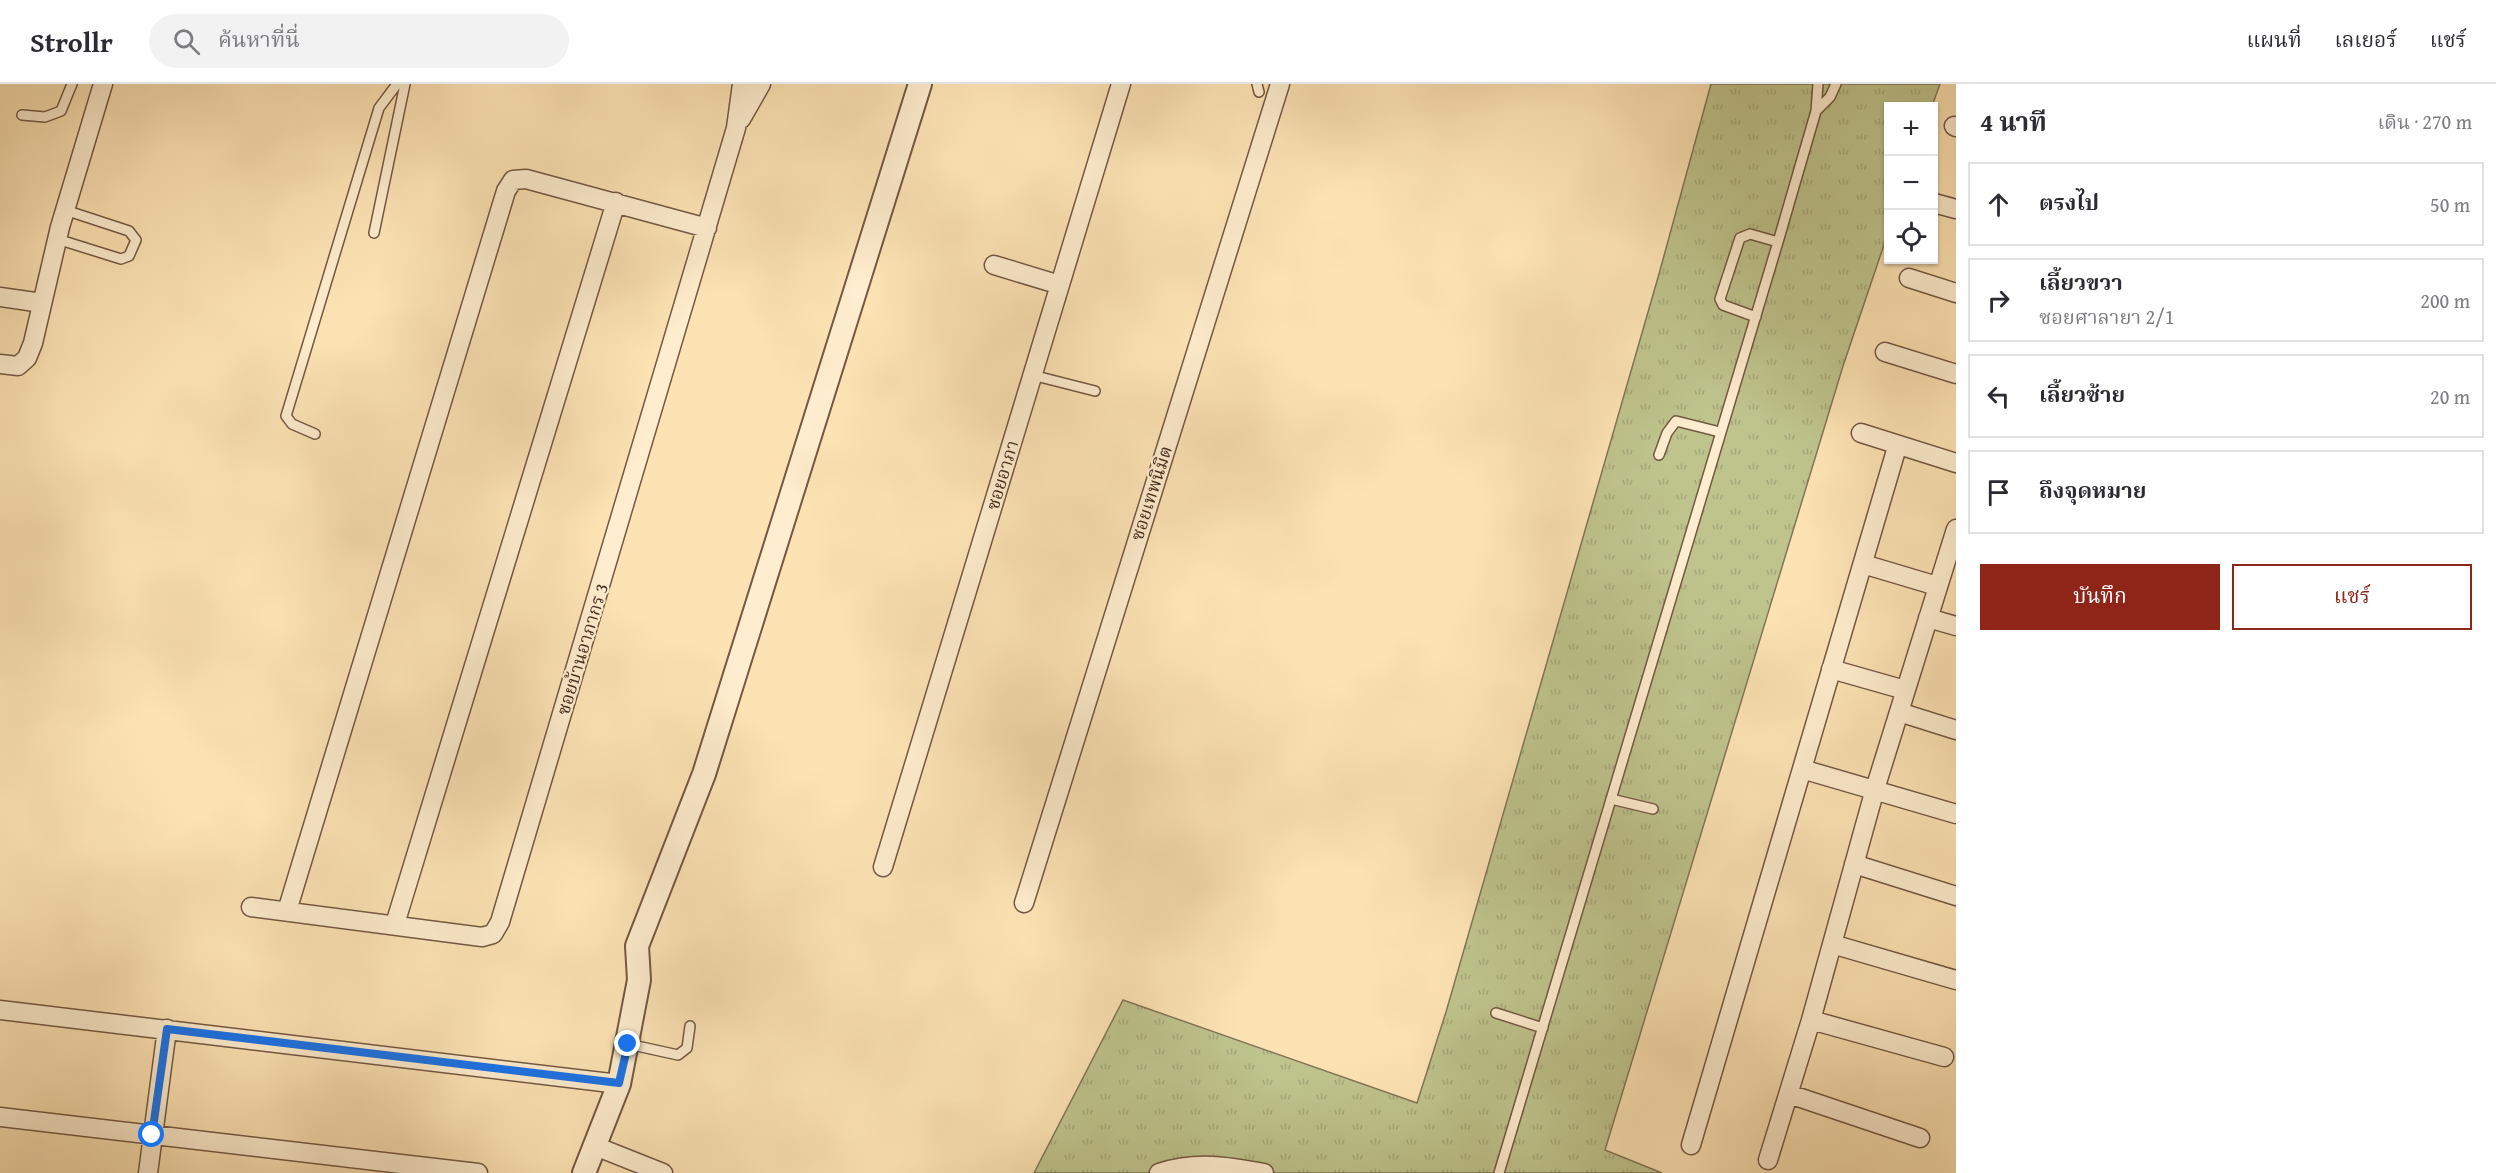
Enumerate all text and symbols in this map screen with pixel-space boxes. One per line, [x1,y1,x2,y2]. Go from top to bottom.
search box [149,14,569,68]
text: Strollr [30,21,113,62]
text: ค้นหาที่นี่ [218,23,300,55]
text: แผนที่ [2247,24,2302,55]
text: เลเยอร์ [2335,24,2397,55]
text: แชร์ [2430,24,2466,55]
icon: search [170,25,203,58]
map controls [1884,102,1938,264]
button: + [1884,102,1938,156]
text: 4 นาที [1980,102,2047,141]
text: เดิน · 270 m [2377,107,2472,136]
button: − [1884,156,1938,210]
text: ตรงไป [2039,186,2099,218]
icon: ahead [1982,188,2015,221]
text: 50 m [2430,190,2470,219]
button: locate [1884,210,1938,264]
text: เลี้ยวขวา [2039,266,2123,298]
icon: right [1982,284,2015,317]
text: 200 m [2420,286,2470,315]
text: ซอยศาลายา 2/1 [2039,302,2174,331]
text: เลี้ยวซ้าย [2039,378,2125,410]
icon: left [1982,380,2015,413]
text: 20 m [2430,382,2470,411]
street label: ซอยอาภา [979,437,1025,513]
street label: ซอยเทพนิมิต [1123,442,1179,544]
text: ถึงจุดหมาย [2039,474,2146,506]
icon: arrive [1982,476,2015,509]
button: บันทึก [1980,564,2220,630]
button: แชร์ [2232,564,2472,630]
street label: ซอยบ้านอาภากร 3 [549,580,615,718]
route end [614,1030,640,1056]
route start [138,1121,164,1147]

